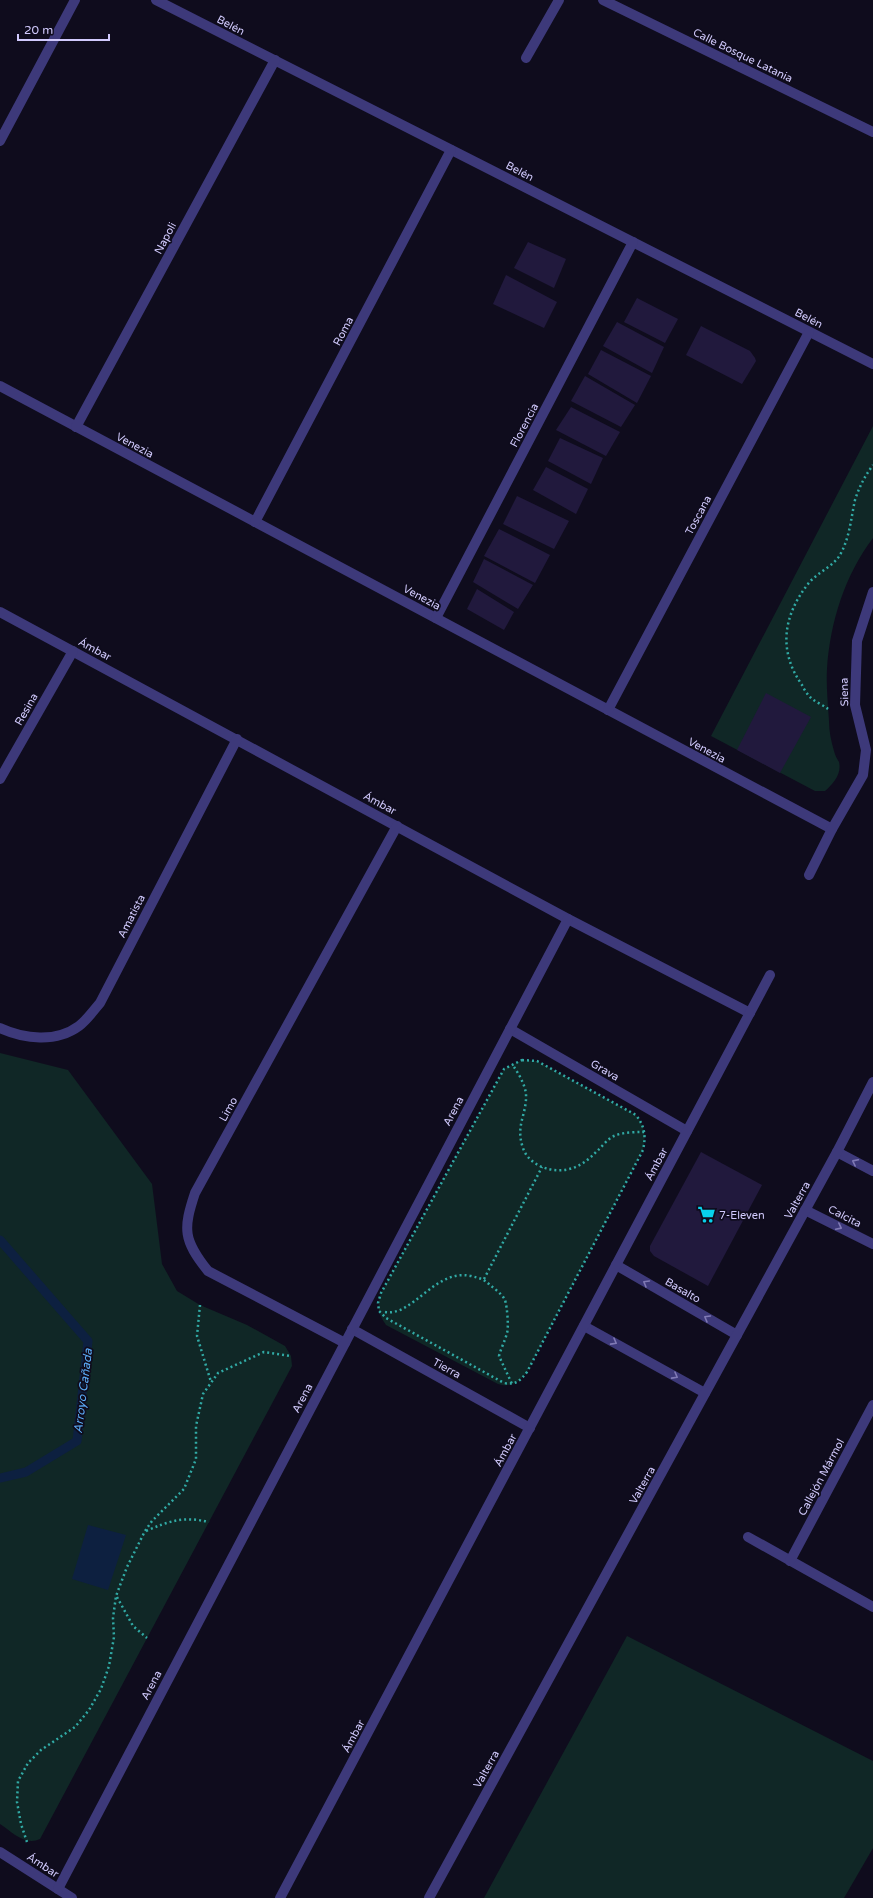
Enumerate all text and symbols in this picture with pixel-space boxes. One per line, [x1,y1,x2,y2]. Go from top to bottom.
street label: Belén [215,13,247,38]
scale bar [18,16,109,42]
text: 20 m [24,23,53,37]
street label: Calle Bosque Latania [691,26,795,85]
street label: Belén [504,159,536,184]
street label: Napoli [152,220,179,256]
street label: Belén [793,306,825,331]
street label: Roma [330,315,356,348]
street label: Florencia [507,401,541,449]
street label: Venezia [114,430,156,461]
street label: Toscana [683,493,714,537]
street label: Venezia [401,582,443,613]
street label: Ámbar [76,634,115,664]
street label: Siena [838,678,851,706]
street label: Resina [12,691,41,728]
street label: Venezia [686,735,728,766]
street label: Ámbar [361,788,400,818]
street label: Amatista [115,892,148,940]
street label: Grava [588,1057,621,1084]
street label: Arena [440,1094,467,1128]
street label: Limo [216,1095,241,1124]
street label: Ámbar [641,1144,671,1183]
one-way arrow [852,1159,859,1166]
street label: Valterra [782,1179,813,1221]
street label: Calcita [826,1203,864,1230]
supermarket icon: 7-Eleven [696,1205,716,1225]
place label: 7-Eleven [719,1209,765,1222]
one-way arrow [835,1222,842,1229]
street label: Basalto [663,1275,703,1306]
one-way arrow [643,1280,650,1287]
one-way arrow [704,1315,711,1322]
one-way arrow [610,1338,617,1345]
water label: Arroyo Cañada [71,1348,95,1434]
street label: Tierra [430,1355,463,1381]
one-way arrow [671,1371,678,1378]
street label: Arena [289,1381,316,1415]
street label: Ámbar [490,1430,520,1469]
street label: Callejón Mármol [796,1437,847,1518]
street label: Valterra [627,1464,658,1506]
street label: Arena [138,1668,165,1702]
street label: Ámbar [338,1716,368,1755]
street label: Valterra [471,1748,502,1790]
street label: Ámbar [24,1849,62,1881]

